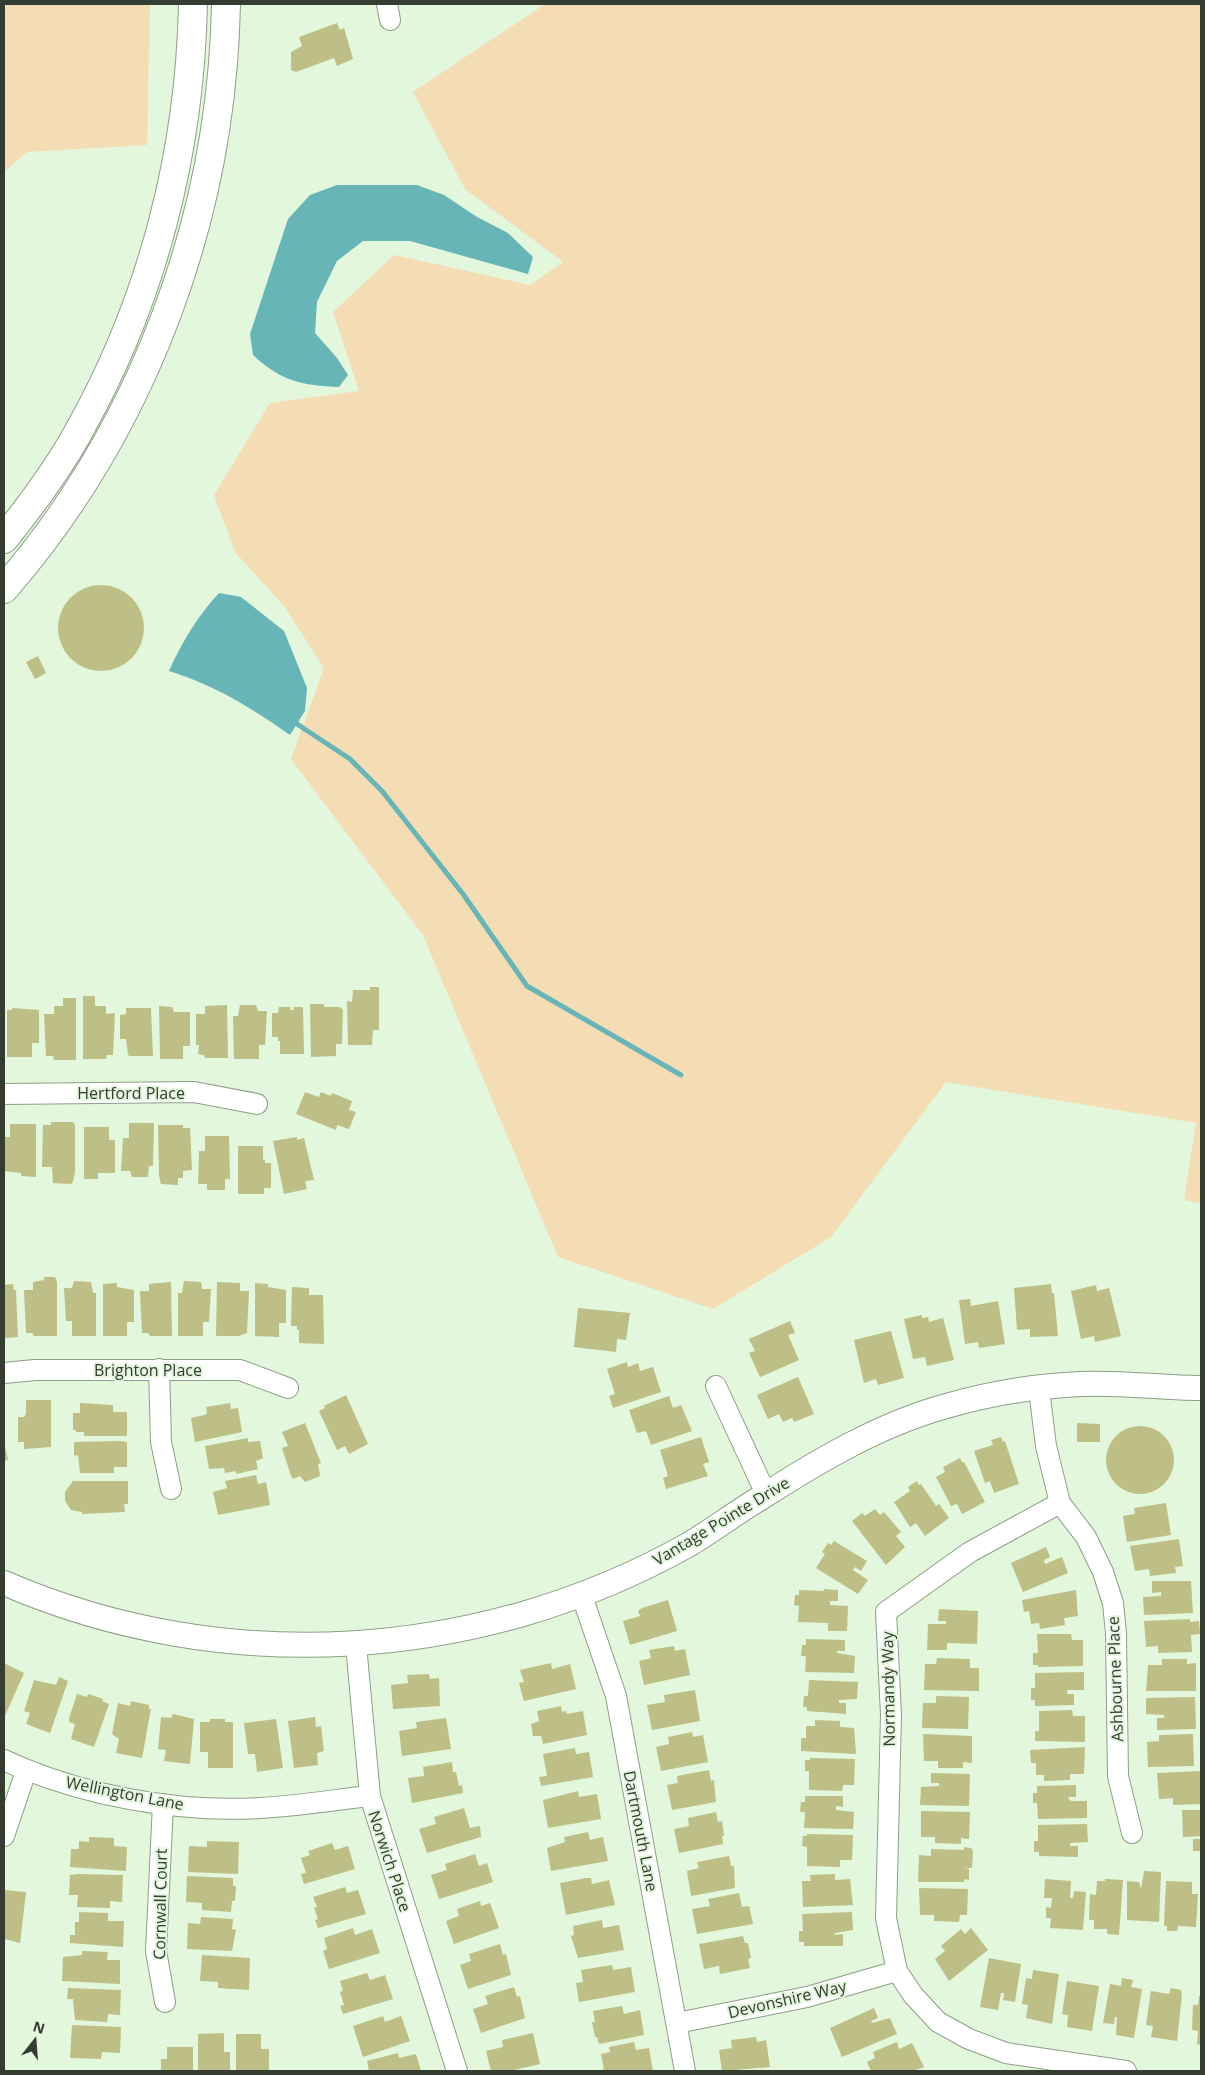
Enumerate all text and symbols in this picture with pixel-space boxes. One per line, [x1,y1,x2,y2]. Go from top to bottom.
street label: Hertford Place [77,1082,185,1104]
street label: Brighton Place [94,1359,202,1381]
street label: Vantage Pointe Drive [649,1471,793,1571]
street label: Ashbourne Place [1102,1616,1128,1742]
street label: Normandy Way [876,1630,900,1747]
street label: Dartmouth Lane [618,1769,664,1893]
street label: Wellington Lane [64,1771,186,1815]
street label: Norwich Place [363,1807,417,1915]
street label: Cornwall Court [148,1848,172,1960]
street label: Devonshire Way [726,1974,849,2023]
north arrow [10,2015,60,2065]
text: N [31,2016,47,2038]

